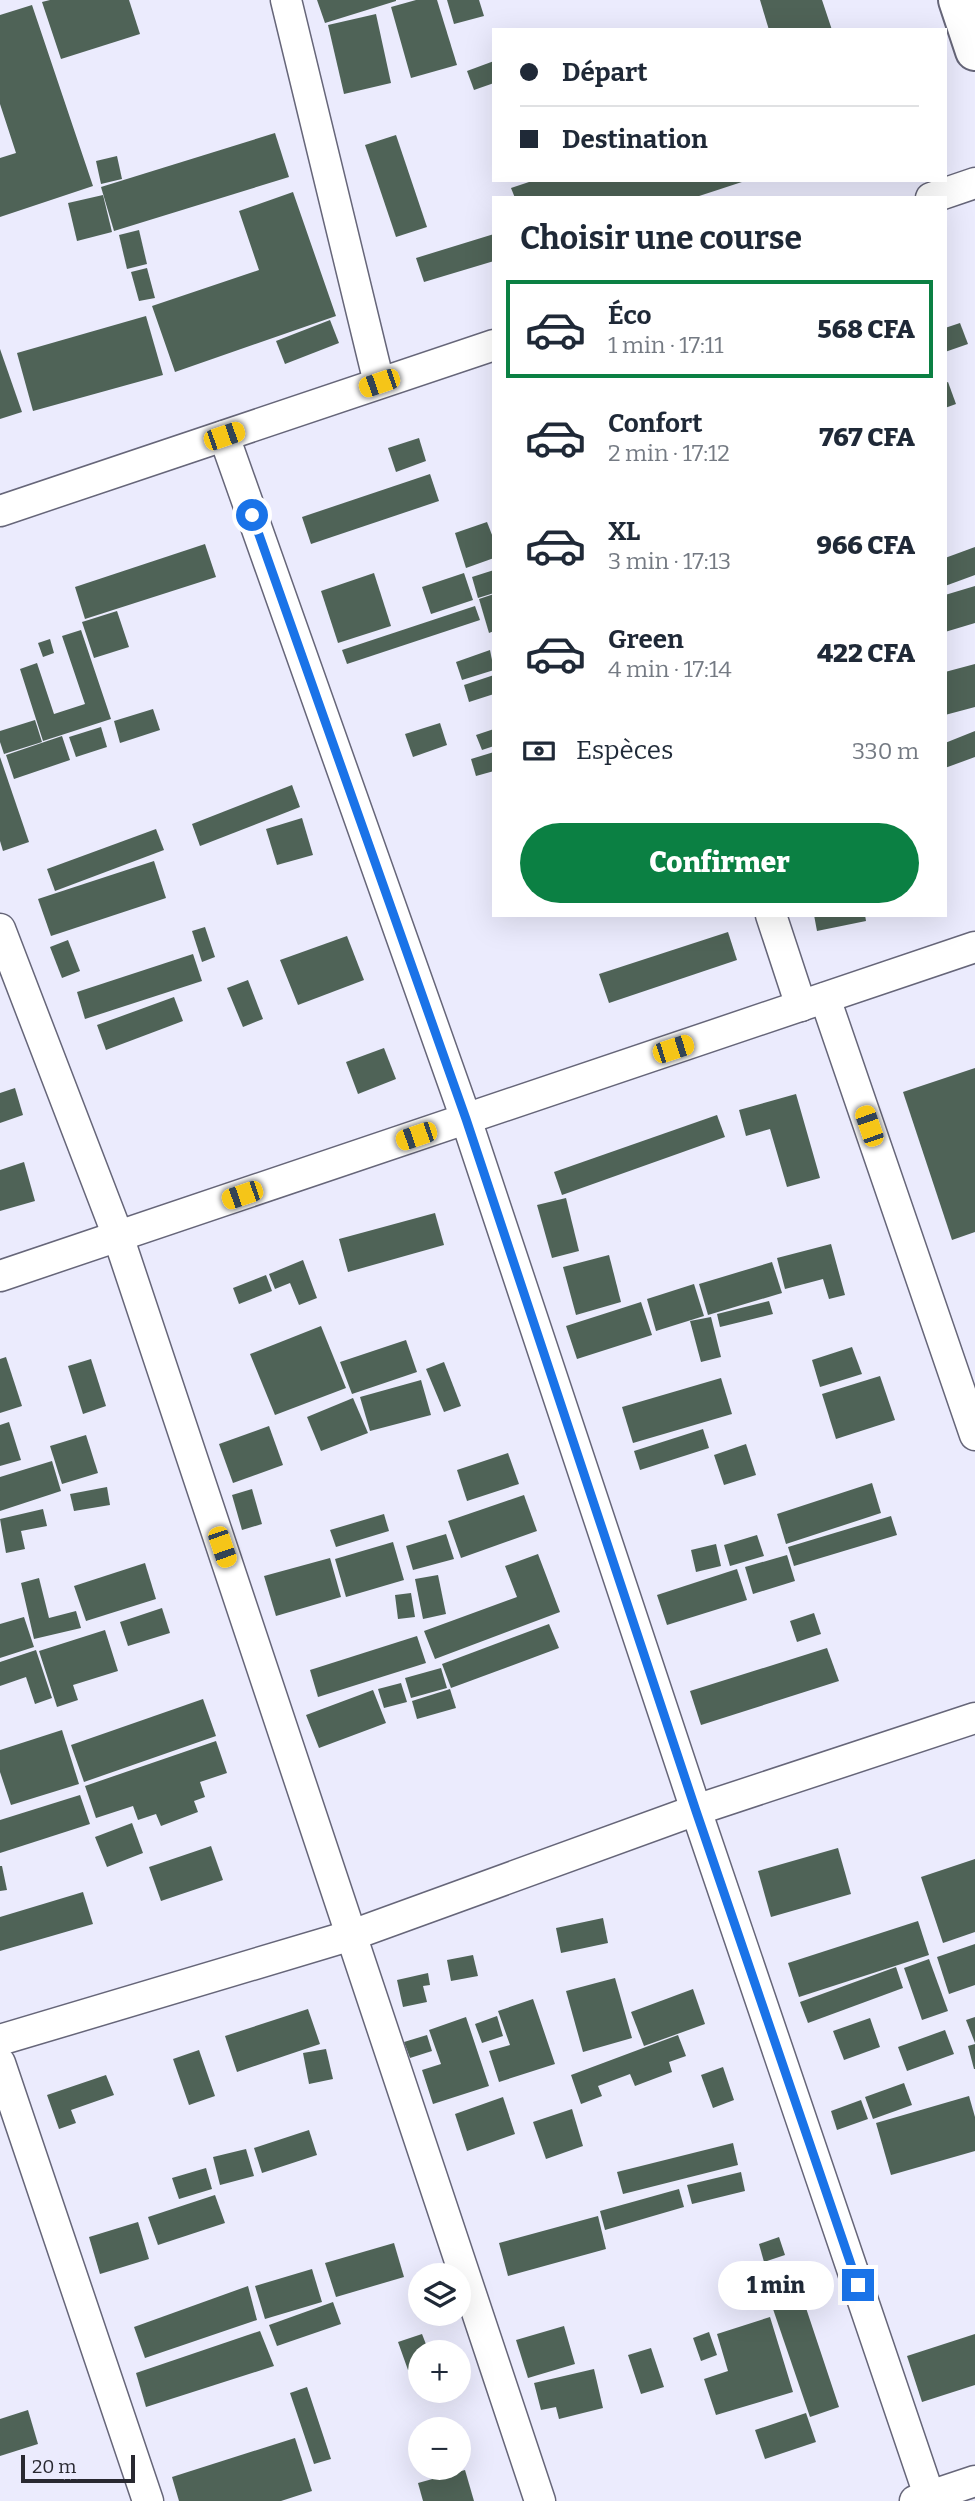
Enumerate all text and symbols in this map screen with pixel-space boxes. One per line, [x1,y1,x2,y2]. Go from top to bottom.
text: Départ [562,57,648,88]
text: Destination [562,124,708,155]
text: Choisir une course [520,219,802,257]
icon: car [524,298,587,361]
text: Éco [608,300,651,331]
text: 568 CFA [817,314,915,345]
text: 1 min · 17:11 [608,331,724,359]
car [356,366,403,400]
icon: car [524,406,587,469]
text: Confort [608,408,703,439]
car [201,419,248,453]
text: 767 CFA [819,422,915,453]
text: 2 min · 17:12 [608,439,730,467]
route start [236,499,268,531]
icon: car [524,514,587,577]
text: XL [608,516,640,547]
text: 966 CFA [817,530,915,561]
text: 3 min · 17:13 [608,547,731,575]
icon: car [524,622,587,685]
text: Green [608,624,684,655]
text: 422 CFA [817,638,915,669]
text: 4 min · 17:14 [608,655,732,683]
icon: cash [520,732,558,770]
text: Espèces [576,735,673,766]
text: 330 m [852,737,919,765]
button: Confirmer [520,823,919,903]
car [650,1033,697,1065]
car [853,1103,886,1149]
car [393,1119,440,1153]
car [219,1178,266,1212]
car [206,1524,239,1570]
callout: 1 min [718,2260,834,2310]
map controls [408,2263,471,2480]
button: layers [408,2263,471,2326]
route end [842,2269,874,2301]
text: 1 min [747,2271,805,2299]
button: + [408,2340,471,2403]
button: − [408,2417,471,2480]
scale bar [21,2452,135,2484]
text: 20 m [32,2455,76,2478]

